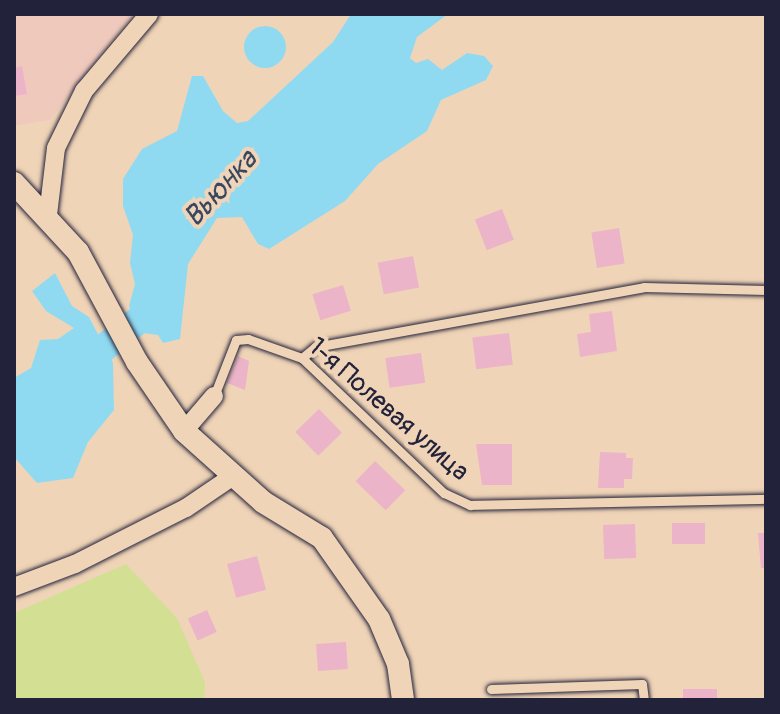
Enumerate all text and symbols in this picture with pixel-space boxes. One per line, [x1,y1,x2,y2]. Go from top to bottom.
water label: Вьюнка [177,144,265,234]
street label: 1-я Полевая улица [301,332,475,488]

